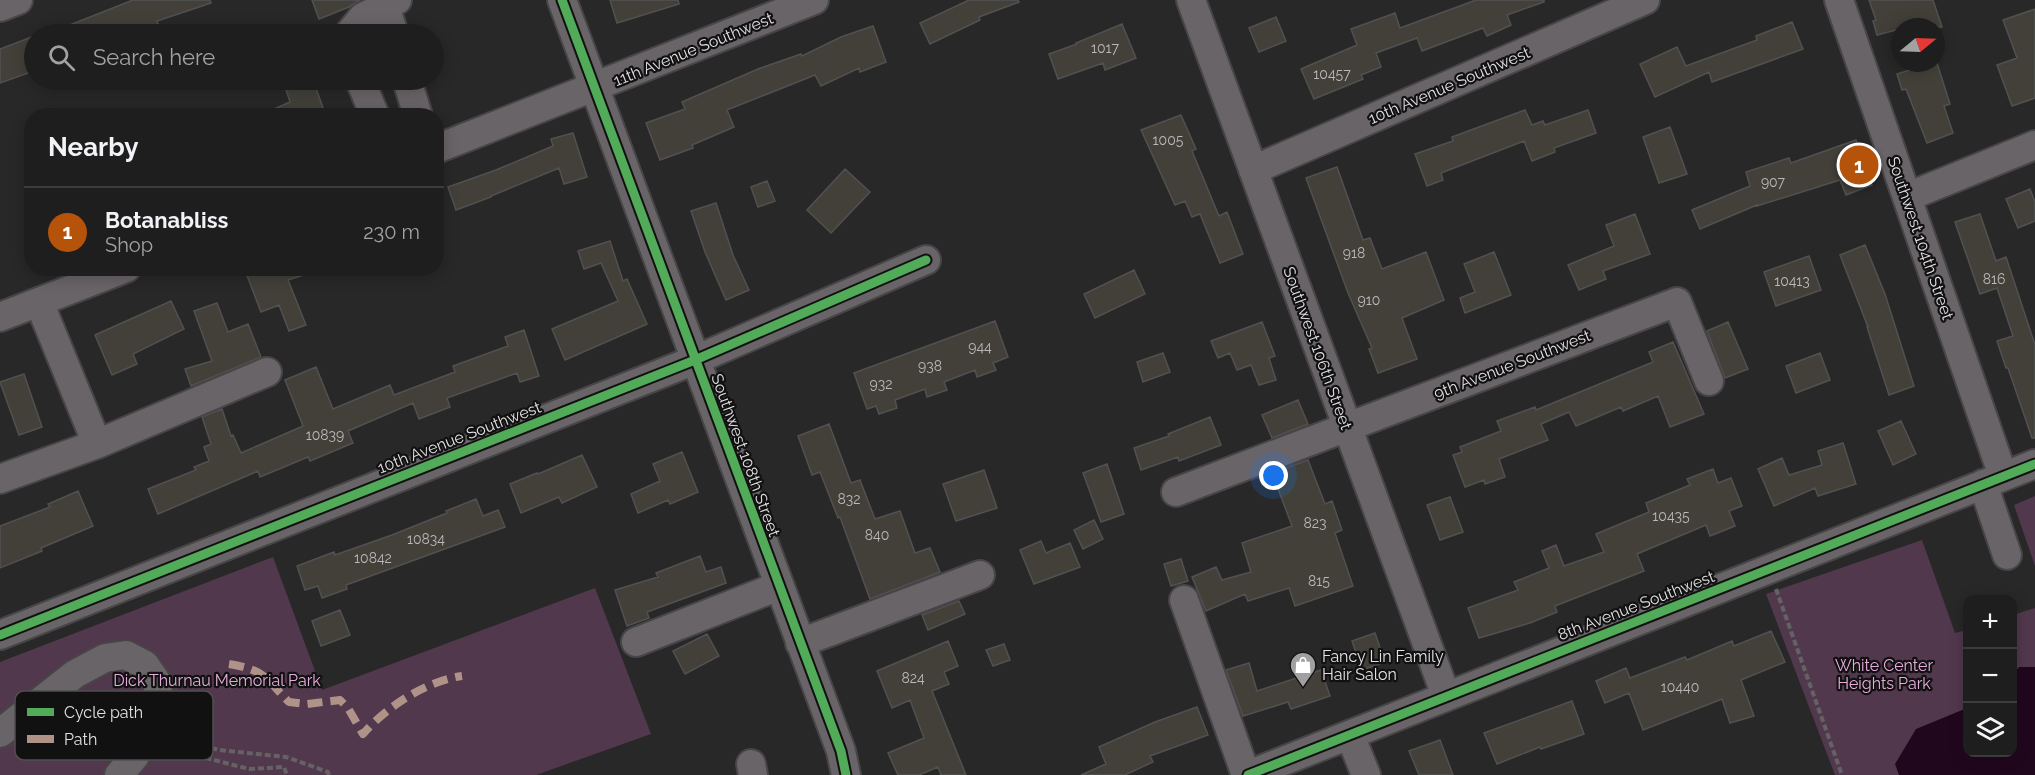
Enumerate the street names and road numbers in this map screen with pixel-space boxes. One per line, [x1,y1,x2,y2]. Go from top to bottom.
street label: 11th Avenue Southwest [611,8,776,90]
street label: 10th Avenue Southwest [1366,43,1533,128]
street label: Southwest 104th Street [1884,154,1958,323]
street label: Southwest 106th Street [1279,264,1356,433]
street label: 9th Avenue Southwest [1431,326,1594,403]
street label: Southwest 108th Street [707,371,784,540]
street label: 10th Avenue Southwest [375,397,544,477]
street label: 8th Avenue Southwest [1555,567,1718,644]

